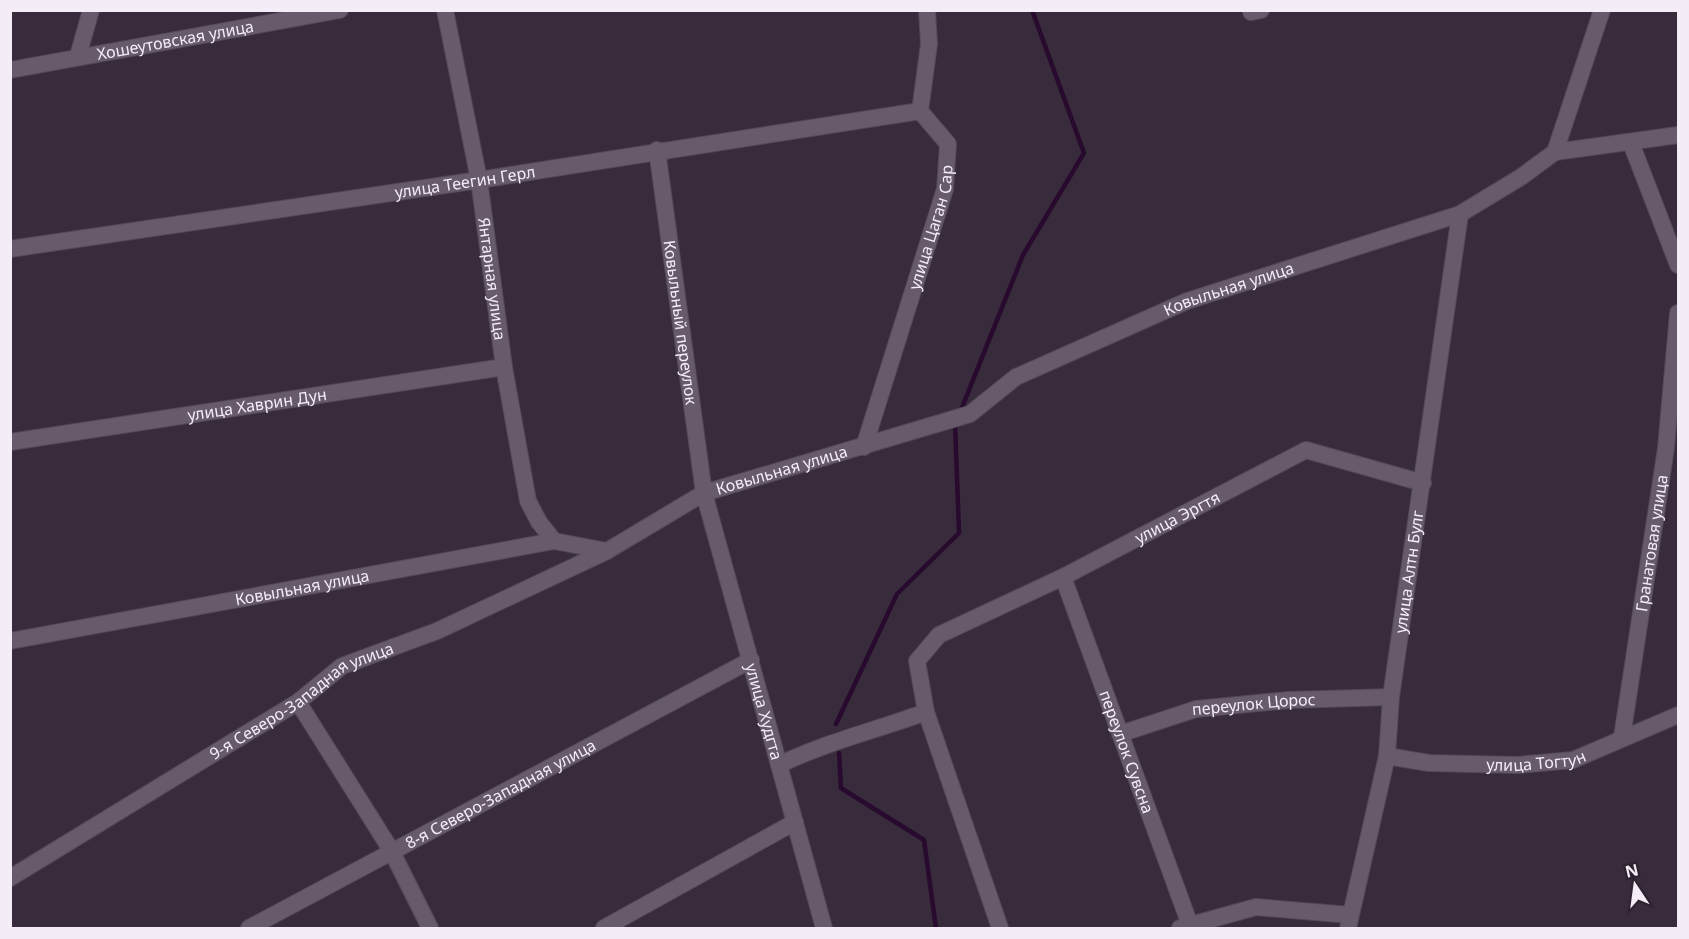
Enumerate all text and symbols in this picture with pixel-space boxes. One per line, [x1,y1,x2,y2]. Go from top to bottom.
street label: Хошеутовская улица [95,15,255,65]
street label: улица Теегин Герл [393,160,537,203]
street label: улица Цаган Сар [903,164,958,292]
street label: Янтарная улица [473,216,511,342]
street label: Ковыльный переулок [658,239,703,407]
street label: Ковыльная улица [1160,257,1296,321]
street label: улица Хаврин Дун [186,383,328,426]
street label: Ковыльная улица [713,440,850,500]
street label: Гранатовая улица [1630,473,1673,613]
street label: улица Эргтя [1131,486,1224,549]
street label: улица Алтн Булг [1389,509,1429,635]
street label: Ковыльная улица [233,564,371,610]
street label: 9-я Северо-Западная улица [205,637,397,765]
street label: улица Худгта [741,661,788,762]
street label: переулок Сувсна [1094,687,1159,816]
street label: переулок Цорос [1191,688,1316,720]
street label: 8-я Северо-Западная улица [401,734,600,854]
street label: улица Тогтун [1486,745,1589,776]
north arrow [1605,855,1665,915]
text: N [1623,858,1640,883]

